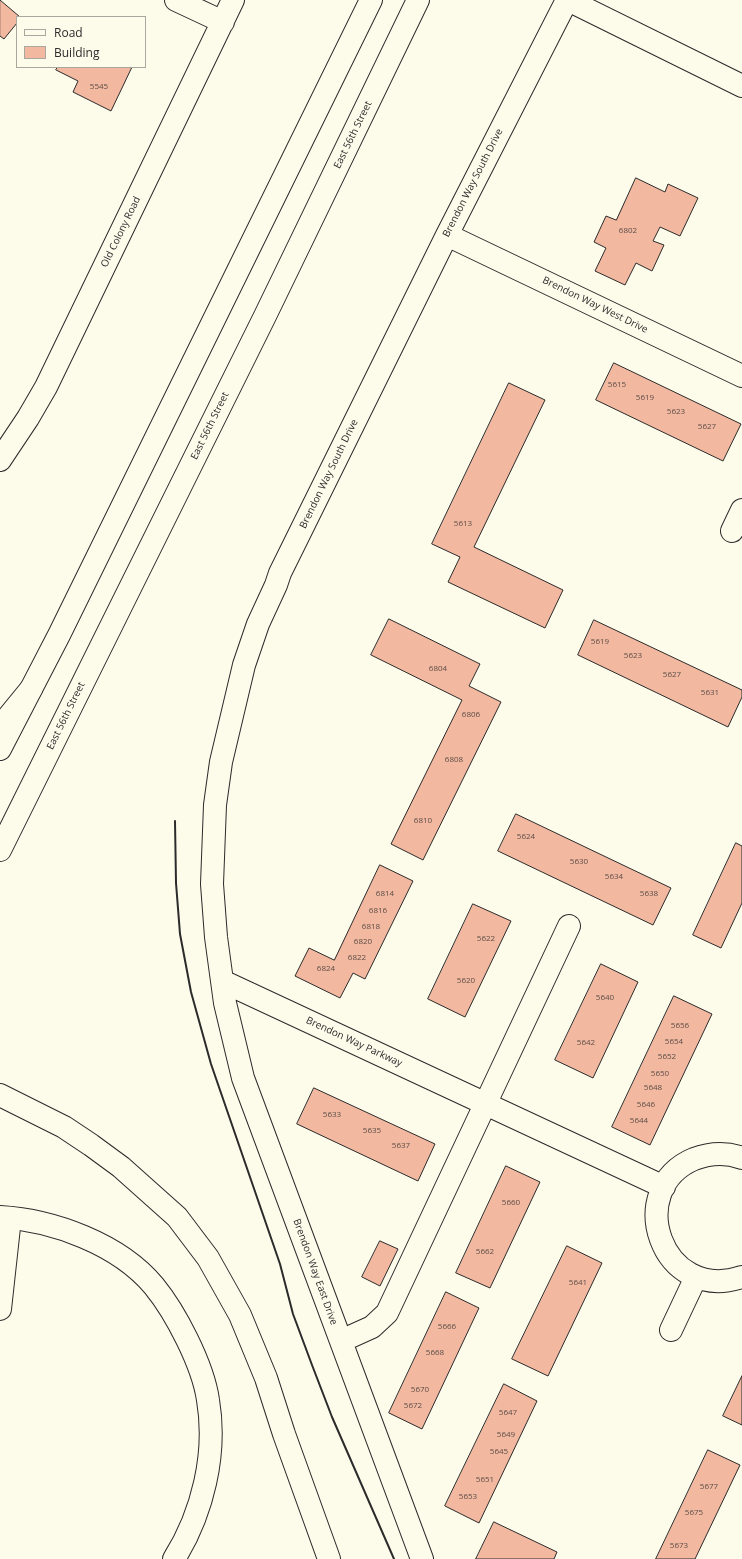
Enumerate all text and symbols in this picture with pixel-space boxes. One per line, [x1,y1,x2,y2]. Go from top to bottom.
legend [16,16,146,68]
text: Road [54,24,83,41]
text: Building [54,44,99,61]
house number: 5545 [90,82,108,92]
street label: East 56th Street [331,99,375,171]
street label: Brendon Way South Drive [440,127,506,239]
street label: Old Colony Road [99,195,143,269]
house number: 6802 [619,226,637,236]
street label: Brendon Way West Drive [540,274,650,336]
house number: 5615 [608,380,626,390]
street label: East 56th Street [188,390,232,462]
house number: 5619 [636,393,654,403]
house number: 5623 [667,407,685,417]
street label: Brendon Way South Drive [297,417,361,531]
house number: 5627 [698,422,716,432]
house number: 5613 [454,519,472,529]
house number: 5619 [591,637,609,647]
house number: 5623 [624,651,642,661]
house number: 6804 [429,664,447,674]
house number: 5627 [663,670,681,680]
street label: East 56th Street [44,680,88,752]
house number: 5631 [701,688,719,698]
house number: 6806 [462,710,480,720]
house number: 6808 [445,755,463,765]
house number: 6810 [414,816,432,826]
house number: 5624 [517,832,535,842]
house number: 5630 [570,857,588,867]
house number: 5634 [605,872,623,882]
house number: 6814 [376,889,394,899]
house number: 5638 [640,889,658,899]
house number: 6816 [369,906,387,916]
house number: 6818 [362,922,380,932]
house number: 5622 [477,934,495,944]
house number: 6820 [354,937,372,947]
house number: 6822 [348,953,366,963]
house number: 6824 [317,964,335,974]
house number: 5620 [457,976,475,986]
house number: 5640 [596,993,614,1003]
street label: Brendon Way Parkway [304,1014,404,1070]
house number: 5656 [671,1021,689,1031]
house number: 5654 [665,1037,683,1047]
house number: 5642 [577,1038,595,1048]
house number: 5652 [658,1052,676,1062]
house number: 5650 [651,1069,669,1079]
house number: 5648 [644,1083,662,1093]
house number: 5646 [637,1100,655,1110]
house number: 5633 [323,1110,341,1120]
house number: 5644 [630,1116,648,1126]
house number: 5635 [363,1126,381,1136]
house number: 5637 [392,1141,410,1151]
house number: 5660 [502,1198,520,1208]
street label: Brendon Way East Drive [290,1217,340,1327]
house number: 5662 [476,1247,494,1257]
house number: 5641 [569,1278,587,1288]
house number: 5666 [438,1322,456,1332]
house number: 5668 [426,1348,444,1358]
house number: 5670 [411,1385,429,1395]
house number: 5672 [404,1401,422,1411]
house number: 5647 [499,1408,517,1418]
house number: 5649 [497,1430,515,1440]
house number: 5645 [490,1447,508,1457]
house number: 5651 [476,1475,494,1485]
house number: 5677 [700,1482,718,1492]
house number: 5653 [459,1492,477,1502]
house number: 5675 [685,1508,703,1518]
house number: 5673 [670,1541,688,1551]

